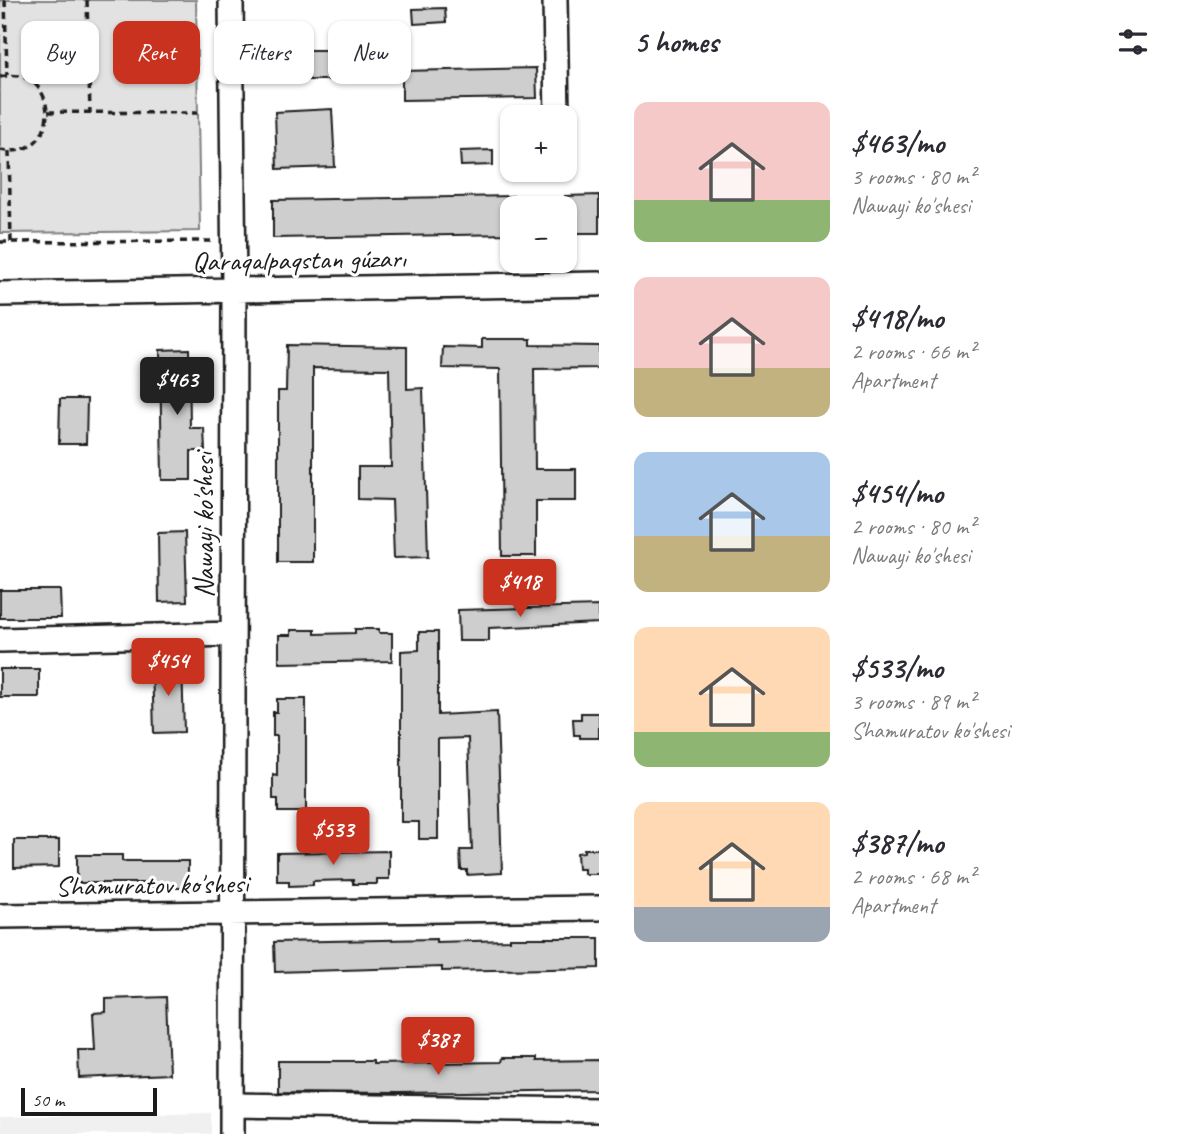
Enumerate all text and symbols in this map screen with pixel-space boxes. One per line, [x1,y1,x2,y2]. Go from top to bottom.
chip: Buy [21,21,99,84]
chip: Rent [113,21,200,84]
chip: Filters [214,21,314,84]
chip: New [328,21,411,84]
text: 5 homes [634,23,718,61]
icon: filters [1114,23,1152,61]
map controls [500,105,577,273]
button: + [500,105,577,182]
text: $463/mo [851,124,944,162]
icon: home [690,130,774,214]
text: 3 rooms · 80 m² [851,162,975,191]
text: Nawayi ko'shesi [851,191,971,220]
button: − [500,196,577,273]
street label: Qaraqalpaqstan gúzarı [192,240,408,279]
text: $418/mo [851,299,943,337]
icon: home [690,305,774,389]
text: 2 rooms · 66 m² [851,337,975,366]
pin: $463 [136,358,218,417]
text: $463 [156,365,198,394]
text: Apartment [851,366,936,395]
street label: Nawayi ko'shesi [186,448,221,598]
text: $454/mo [851,474,943,512]
icon: home [690,480,774,564]
text: 2 rooms · 80 m² [851,512,975,541]
text: Nawayi ko'shesi [851,541,971,570]
pin: $418 [479,560,561,619]
text: $418 [499,567,541,596]
pin: $454 [127,638,209,698]
text: $454 [147,646,189,675]
text: $533/mo [851,649,943,687]
icon: home [690,655,774,739]
text: 3 rooms · 89 m² [851,687,975,716]
text: Shamuratov ko'shesi [851,716,1010,745]
pin: $533 [292,808,374,867]
text: $533 [312,815,354,844]
text: $387/mo [851,824,943,862]
icon: home [690,830,774,914]
text: 2 rooms · 68 m² [851,862,975,891]
street label: Shamuratov ko'shesi [55,865,253,904]
text: Apartment [851,891,936,920]
pin: $387 [397,1018,479,1077]
text: $387 [417,1025,459,1054]
scale bar [21,1085,158,1117]
text: 50 m [32,1088,64,1112]

